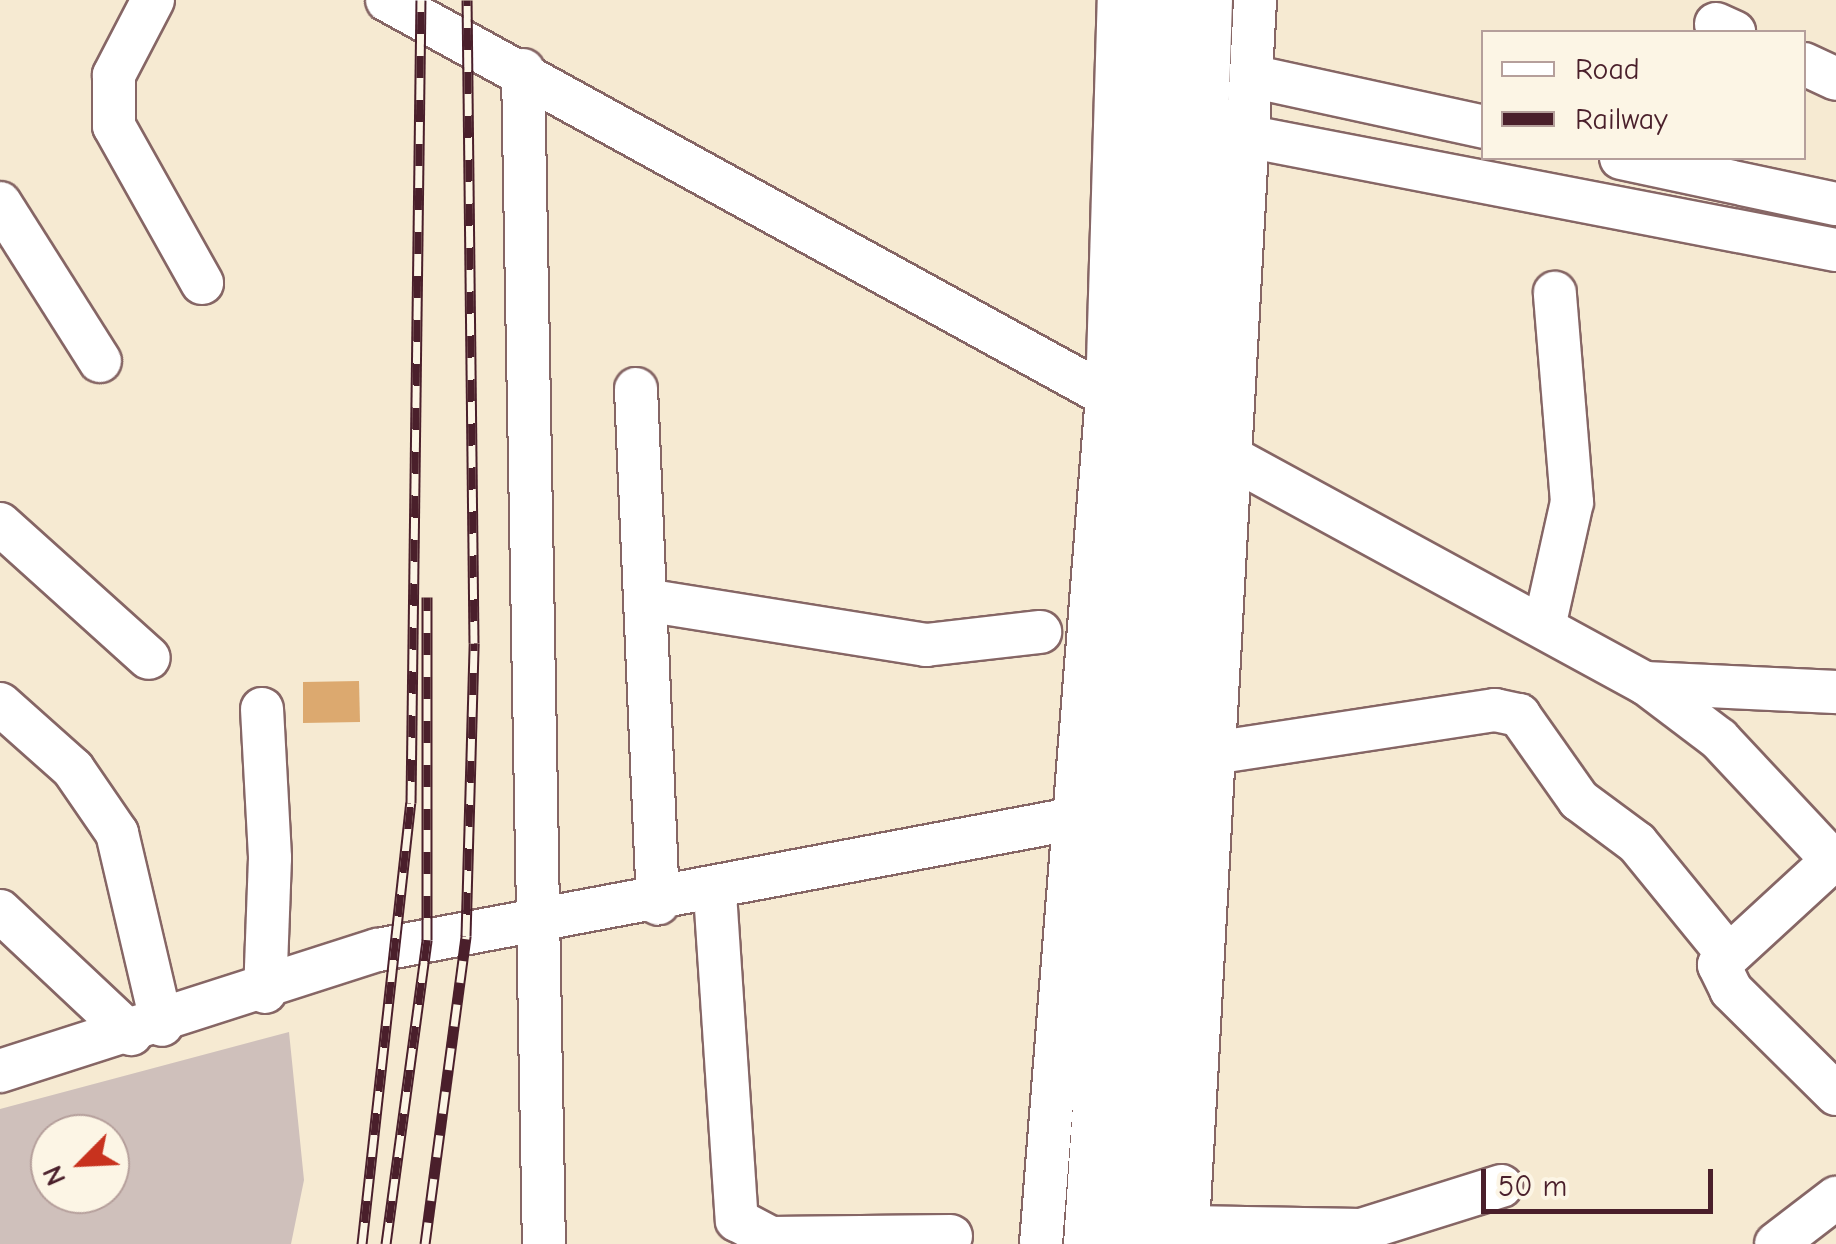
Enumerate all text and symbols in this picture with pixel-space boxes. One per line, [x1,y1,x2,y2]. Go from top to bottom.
legend [1481,30,1806,160]
text: Road [1575,52,1640,87]
text: Railway [1575,102,1668,137]
north arrow [30,1114,130,1214]
scale bar [1486,1149,1718,1211]
text: N [36,1161,73,1190]
text: 50 m [1498,1169,1567,1204]

